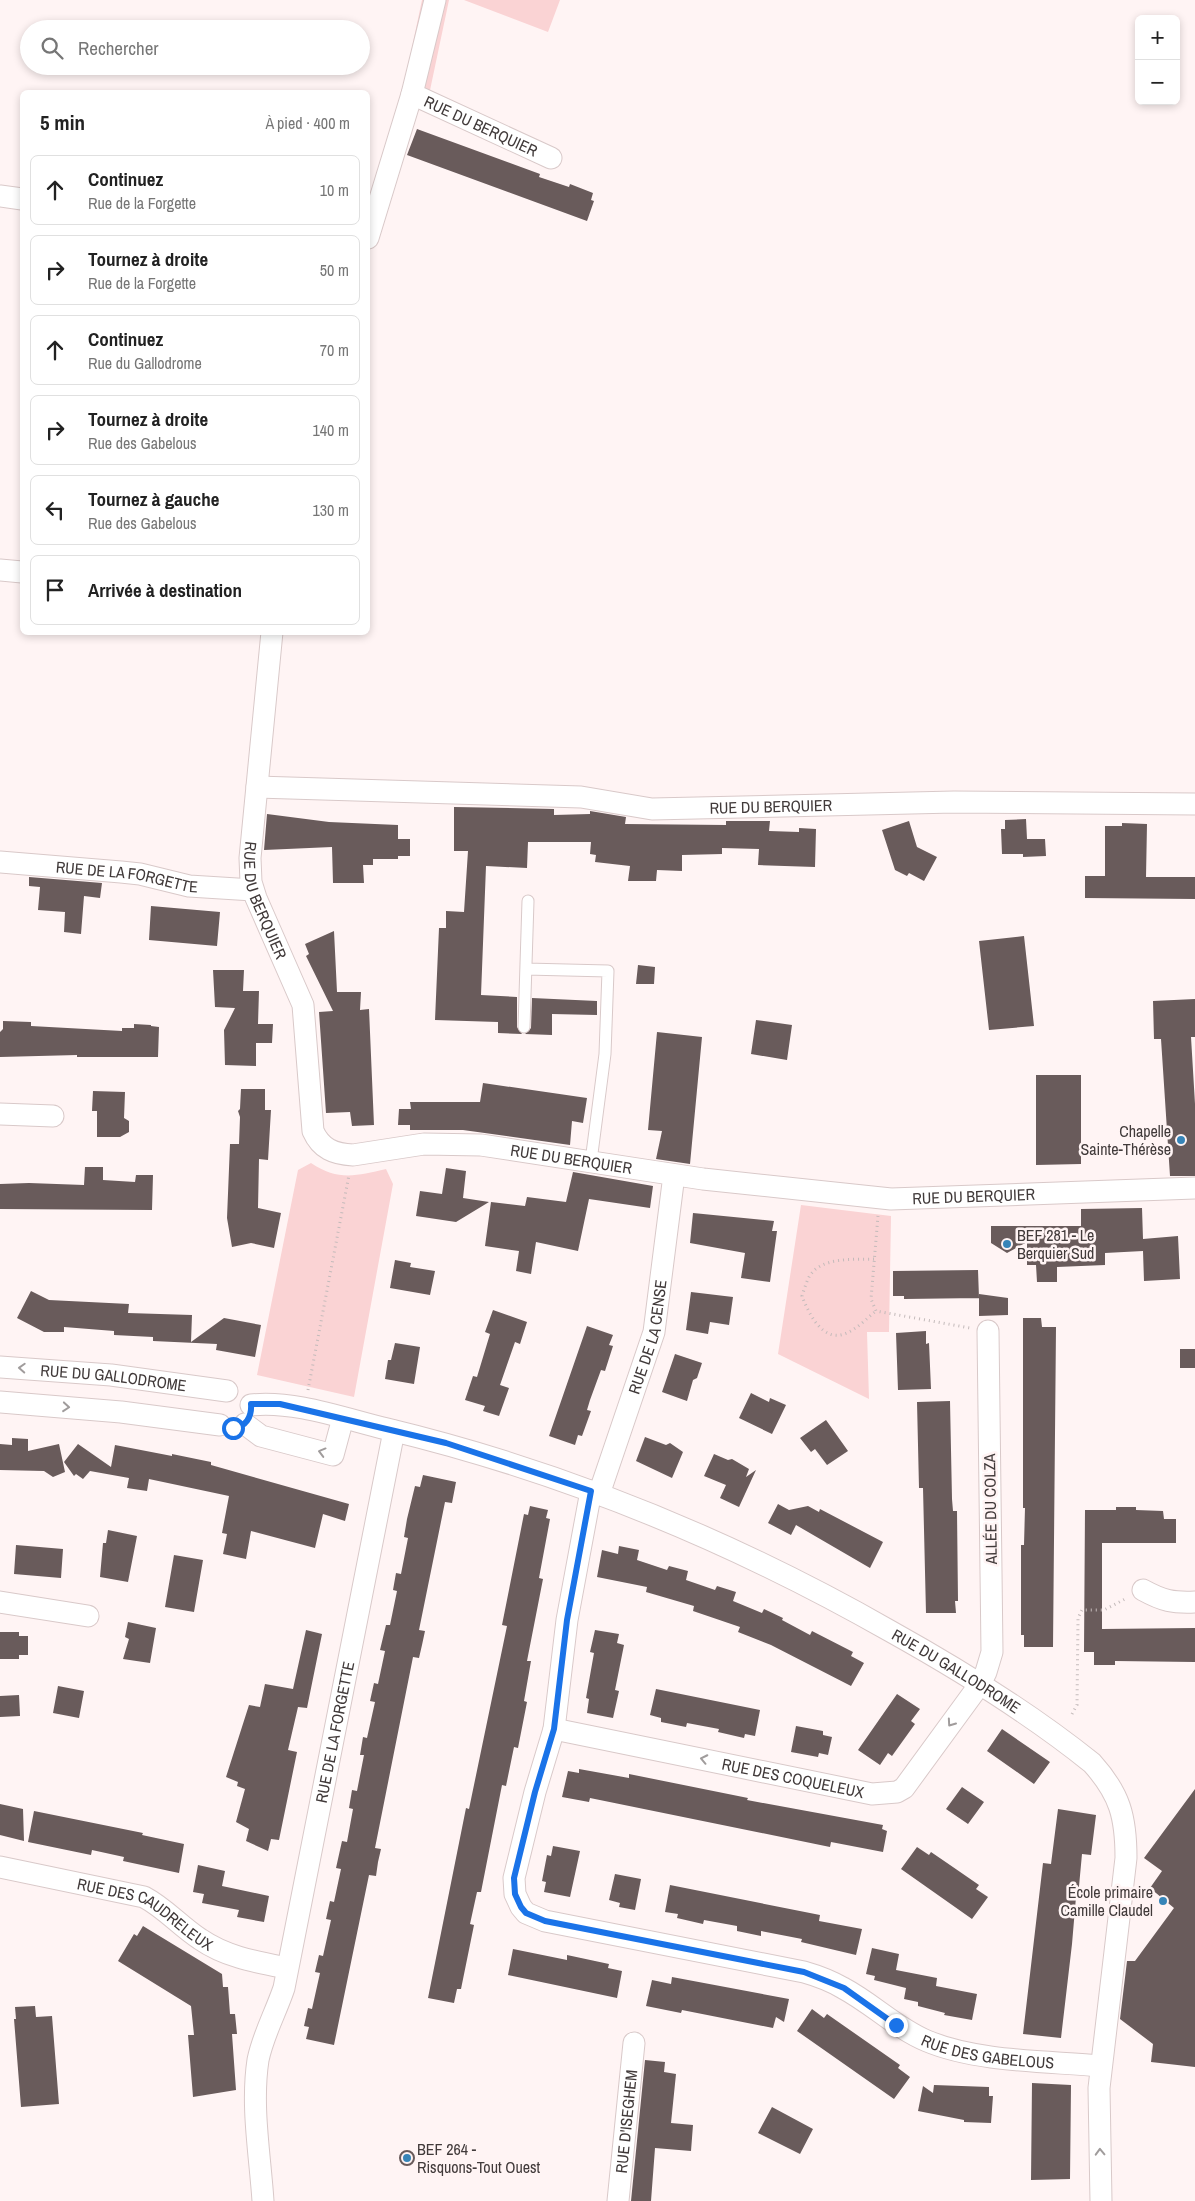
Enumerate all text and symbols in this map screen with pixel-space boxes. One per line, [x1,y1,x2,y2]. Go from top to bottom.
map controls [1135,15,1180,105]
button: + [1135,15,1180,60]
search box [20,20,370,75]
icon: search [38,34,66,62]
text: Rechercher [78,35,159,61]
button: − [1135,60,1180,105]
street label: RUE DU BERQUIER [421,90,542,162]
text: 5 min [40,108,85,137]
text: À pied · 400 m [265,112,350,134]
text: Continuez [88,166,163,192]
icon: ahead [41,176,69,204]
text: 10 m [320,179,349,201]
text: Rue de la Forgette [88,192,196,214]
text: Tournez à droite [88,246,208,272]
icon: right [41,256,69,284]
text: 50 m [320,259,349,281]
text: Rue de la Forgette [88,272,196,294]
text: Continuez [88,326,163,352]
icon: ahead [41,336,69,364]
text: 70 m [320,339,349,361]
text: Rue du Gallodrome [88,352,202,374]
text: Tournez à droite [88,406,208,432]
icon: right [41,416,69,444]
text: 140 m [313,419,349,441]
text: Rue des Gabelous [88,432,197,454]
text: Tournez à gauche [88,486,219,512]
icon: left [41,496,69,524]
text: 130 m [313,499,349,521]
text: Rue des Gabelous [88,512,197,534]
icon: arrive [41,576,69,604]
text: Arrivée à destination [88,577,242,603]
street label: RUE DU BERQUIER [709,794,833,819]
street label: RUE DU BERQUIER [239,841,293,963]
street label: RUE DE LA FORGETTE [55,856,199,898]
place label: Chapelle Sainte-Thérèse [1081,1120,1171,1160]
marker: Chapelle Sainte-Thérèse [1175,1134,1187,1146]
street label: RUE DU BERQUIER [509,1139,634,1179]
street label: RUE DU BERQUIER [912,1183,1036,1209]
place label: BEF 281 - Le Berquier Sud [1017,1224,1094,1264]
marker: BEF 281 - Le Berquier Sud [1001,1238,1013,1250]
street label: RUE DE LA CENSE [623,1278,672,1397]
street label: RUE DU GALLODROME [40,1359,188,1396]
one-way arrow [17,1363,25,1374]
one-way arrow [62,1401,70,1412]
route start [222,1417,245,1440]
one-way arrow [318,1447,327,1458]
street label: ALLÉE DU COLZA [978,1453,1002,1566]
street label: RUE DU GALLODROME [888,1623,1025,1718]
street label: RUE DE LA FORGETTE [310,1659,359,1805]
one-way arrow [948,1717,957,1727]
street label: RUE DES COQUELEUX [720,1753,866,1803]
one-way arrow [699,1755,708,1765]
street label: RUE DES CAUDRELEUX [75,1872,217,1956]
place label: École primaire Camille Claudel [1060,1881,1153,1921]
marker: École primaire Camille Claudel [1157,1895,1169,1907]
route end [885,2014,908,2037]
street label: RUE DES GABELOUS [918,2029,1055,2074]
street label: RUE D'ISEGHEM [610,2069,642,2174]
place label: BEF 264 - Risquons-Tout Ouest [417,2138,541,2178]
one-way arrow [1094,2148,1105,2156]
marker: BEF 264 - Risquons-Tout Ouest [401,2152,413,2164]

